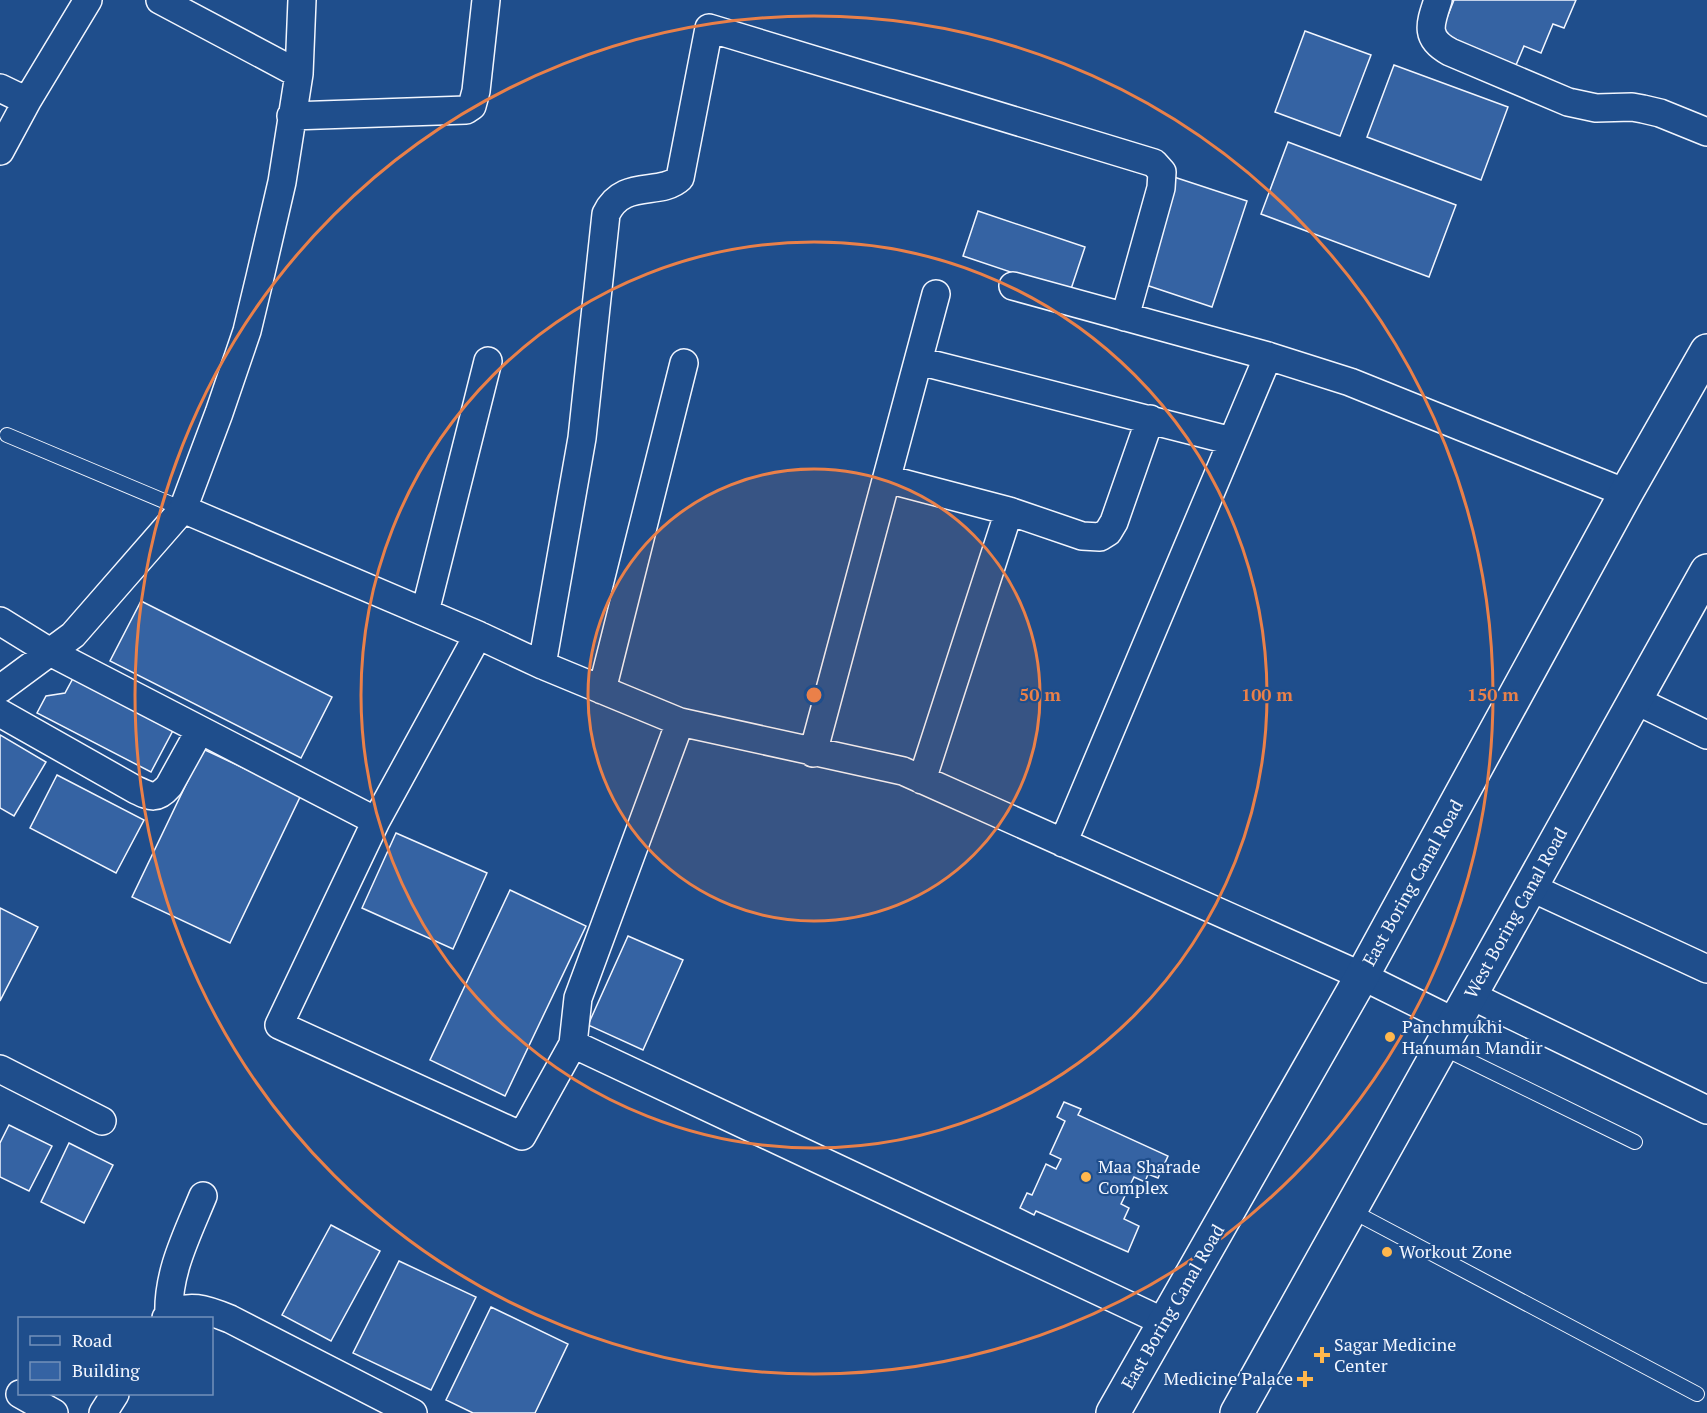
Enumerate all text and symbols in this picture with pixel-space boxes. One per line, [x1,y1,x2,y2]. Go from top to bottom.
text: 50 m [1019,682,1061,706]
text: 100 m [1241,682,1293,706]
text: 150 m [1467,682,1519,706]
centre of rings [804,685,824,705]
street label: East Boring Canal Road [1356,795,1468,970]
street label: West Boring Canal Road [1458,823,1572,1002]
place label: Panchmukhi Hanuman Mandir [1402,1014,1543,1059]
marker: Panchmukhi Hanuman Mandir [1383,1030,1397,1044]
place label: Maa Sharade Complex [1098,1154,1201,1199]
marker: Maa Sharade Complex [1079,1170,1093,1184]
street label: East Boring Canal Road [1115,1220,1229,1393]
place label: Workout Zone [1399,1239,1512,1263]
marker: Workout Zone [1380,1245,1394,1259]
legend [18,1317,213,1395]
text: Road [72,1328,112,1352]
place label: Sagar Medicine Center [1334,1332,1456,1377]
marker: Sagar Medicine Center [1315,1348,1329,1362]
text: Building [72,1358,140,1382]
place label: Medicine Palace [1164,1366,1293,1390]
marker: Medicine Palace [1298,1372,1312,1386]

